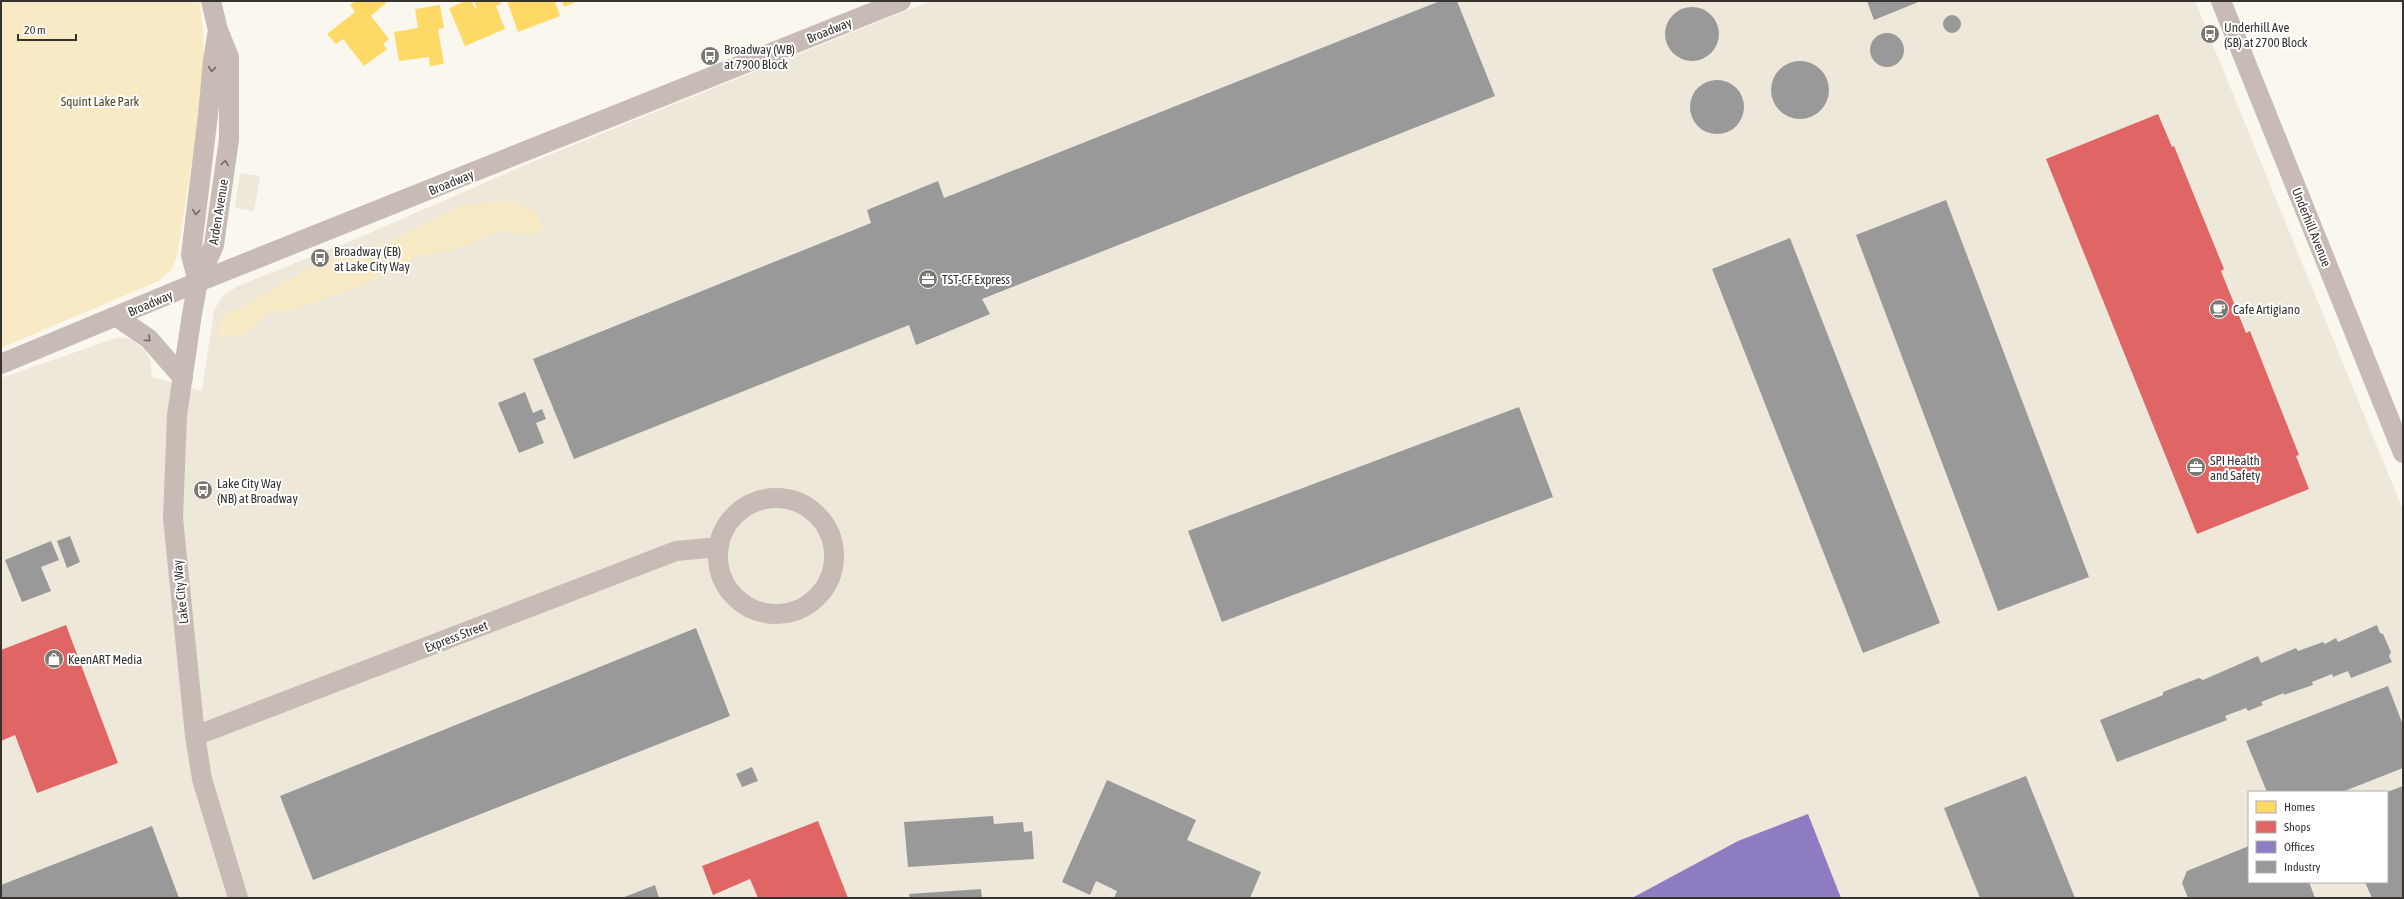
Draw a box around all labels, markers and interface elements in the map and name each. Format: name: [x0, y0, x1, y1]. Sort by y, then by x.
street label: Broadway: [804, 14, 855, 46]
scale bar: [18, 16, 76, 42]
place label: Underhill Ave (SB) at 2700 Block: [2224, 20, 2308, 50]
text: 20 m: [24, 23, 46, 37]
bus stop icon: Underhill Ave (SB) at 2700 Block: [2199, 23, 2221, 45]
place label: Broadway (WB) at 7900 Block: [724, 42, 795, 72]
bus stop icon: Broadway (WB) at 7900 Block: [699, 45, 721, 67]
one-way arrow: [207, 66, 216, 72]
park label: Squint Lake Park: [61, 94, 140, 109]
one-way arrow: [221, 160, 230, 166]
street label: Broadway: [426, 166, 477, 198]
street label: Arden Avenue: [206, 178, 231, 246]
street label: Underhill Avenue: [2289, 186, 2334, 269]
one-way arrow: [192, 209, 201, 215]
place label: Broadway (EB) at Lake City Way: [334, 244, 411, 274]
bus stop icon: Broadway (EB) at Lake City Way: [309, 247, 331, 269]
office icon: TST-CF Express: [917, 268, 939, 290]
place label: TST-CF Express: [942, 272, 1011, 287]
street label: Broadway: [125, 287, 176, 320]
cafe icon: Cafe Artigiano: [2208, 298, 2230, 320]
place label: Cafe Artigiano: [2233, 302, 2300, 317]
one-way arrow: [144, 335, 151, 342]
place label: SPI Health and Safety: [2210, 453, 2261, 483]
office icon: SPI Health and Safety: [2185, 456, 2207, 478]
place label: Lake City Way (NB) at Broadway: [217, 476, 298, 506]
bus stop icon: Lake City Way (NB) at Broadway: [192, 479, 214, 501]
street label: Lake City Way: [170, 559, 191, 625]
street label: Express Street: [423, 618, 490, 655]
shop icon: KeenART Media: [43, 648, 65, 670]
place label: KeenART Media: [68, 652, 142, 667]
legend: [2248, 791, 2388, 883]
text: Homes: [2284, 800, 2315, 814]
text: Shops: [2284, 820, 2310, 834]
text: Offices: [2284, 840, 2314, 854]
text: Industry: [2284, 860, 2321, 874]

